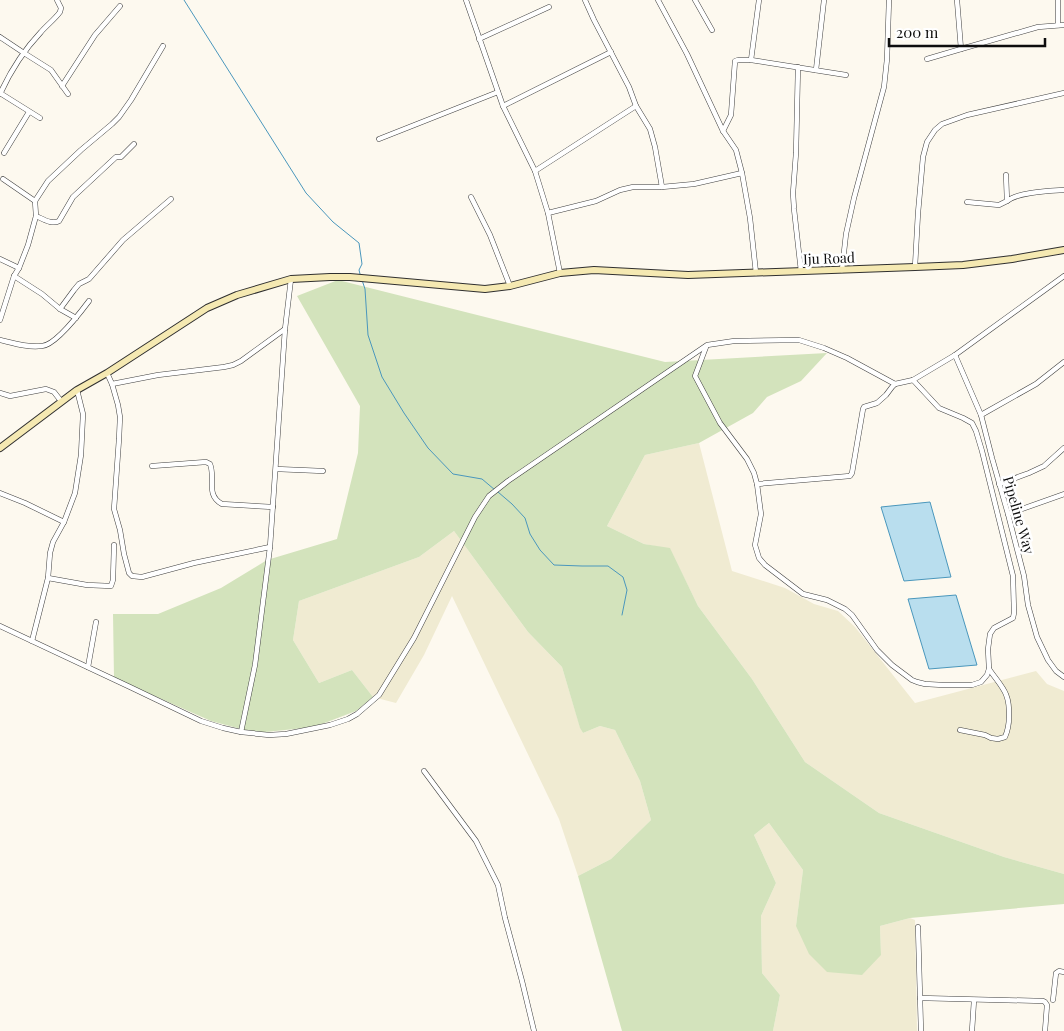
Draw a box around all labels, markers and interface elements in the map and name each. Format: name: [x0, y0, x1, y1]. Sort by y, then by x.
scale bar: [889, 15, 1045, 47]
text: 200 m: [896, 22, 939, 42]
street label: Iju Road: [803, 248, 855, 268]
street label: Pipeline Way: [999, 474, 1039, 556]

